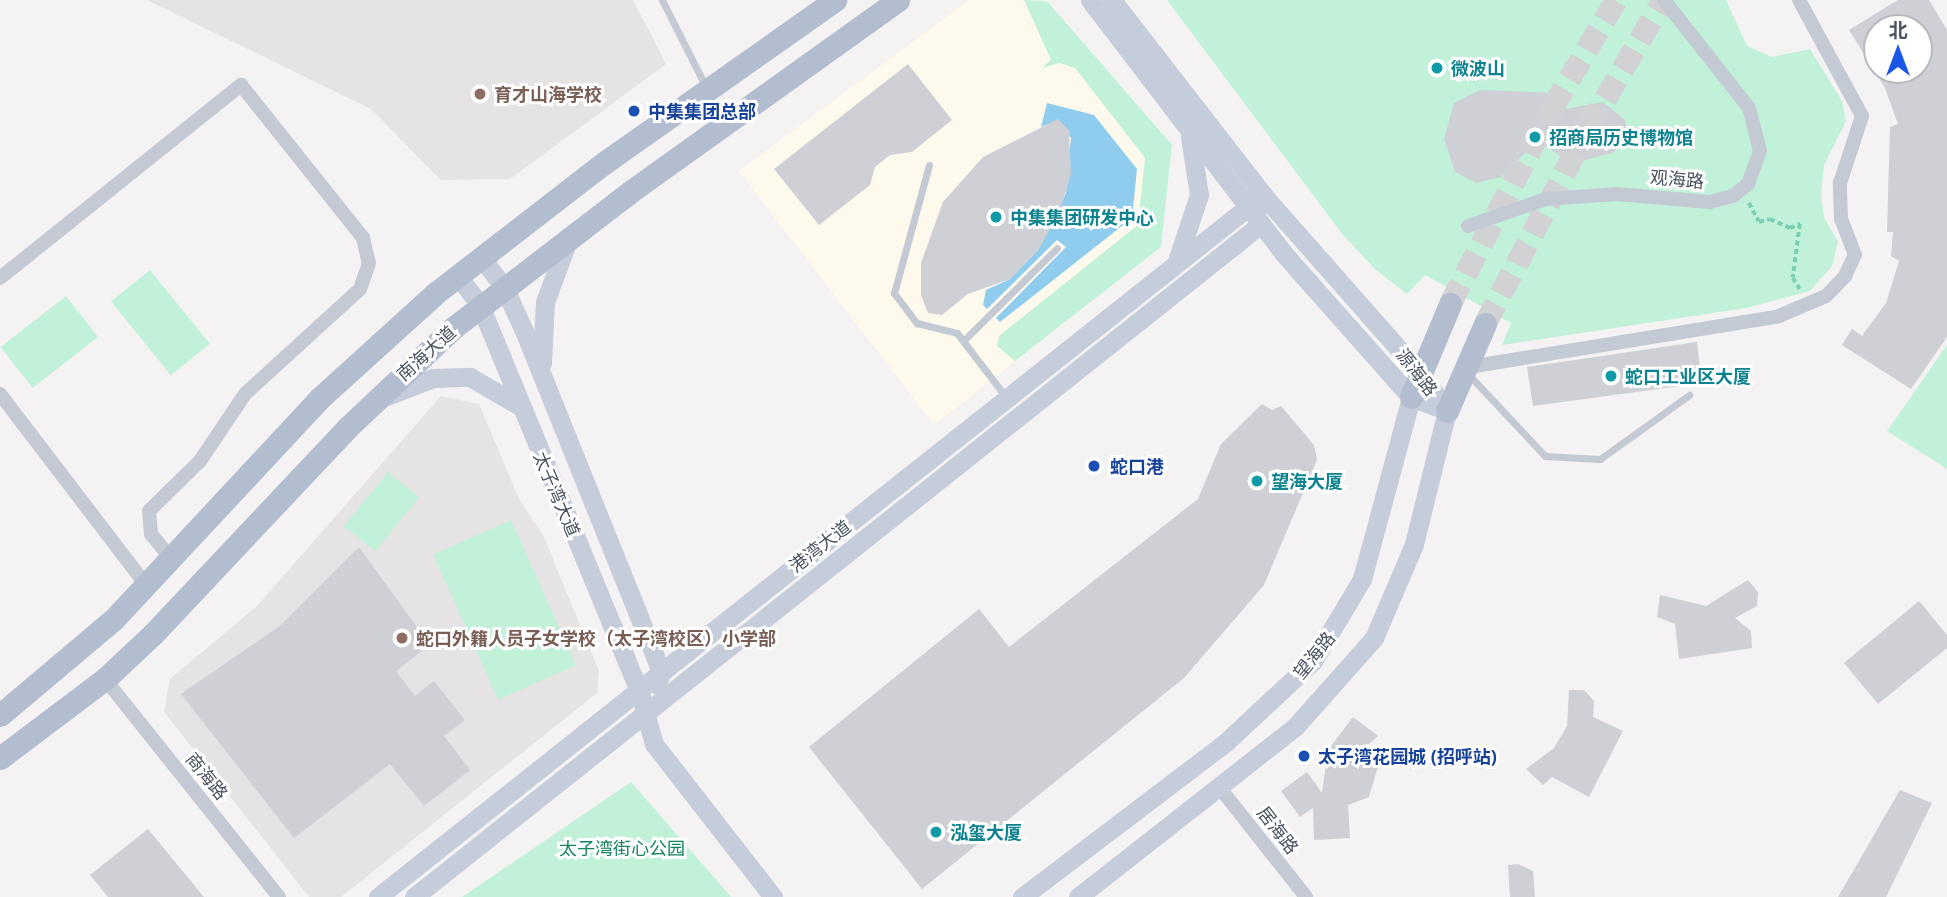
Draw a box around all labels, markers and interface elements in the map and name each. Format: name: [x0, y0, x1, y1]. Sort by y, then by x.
north arrow: [1863, 14, 1933, 84]
text: 北: [1888, 17, 1908, 43]
place label: 微波山: [1451, 57, 1505, 79]
marker: 微波山: [1429, 60, 1445, 76]
place label: 育才山海学校: [494, 83, 602, 105]
marker: 育才山海学校: [472, 86, 488, 102]
place label: 中集集团总部: [648, 100, 756, 122]
marker: 中集集团总部: [626, 103, 642, 119]
place label: 招商局历史博物馆: [1549, 126, 1693, 148]
marker: 招商局历史博物馆: [1527, 129, 1543, 145]
street label: 观海路: [1649, 166, 1705, 192]
place label: 中集集团研发中心: [1010, 206, 1154, 228]
marker: 中集集团研发中心: [988, 209, 1004, 225]
street label: 南海大道: [392, 321, 460, 385]
street label: 源海路: [1392, 344, 1442, 400]
place label: 蛇口工业区大厦: [1625, 365, 1751, 387]
marker: 蛇口工业区大厦: [1603, 368, 1619, 384]
street label: 太子湾大道: [529, 448, 585, 540]
place label: 蛇口港: [1110, 455, 1164, 477]
marker: 蛇口港: [1084, 456, 1104, 476]
place label: 望海大厦: [1271, 470, 1343, 492]
marker: 望海大厦: [1249, 473, 1265, 489]
street label: 港湾大道: [785, 515, 855, 577]
place label: 蛇口外籍人员子女学校（太子湾校区）小学部: [416, 627, 776, 649]
street label: 望海路: [1289, 627, 1339, 683]
marker: 蛇口外籍人员子女学校（太子湾校区）小学部: [394, 630, 410, 646]
place label: 太子湾花园城 (招呼站): [1318, 745, 1497, 767]
street label: 商海路: [182, 748, 232, 804]
marker: 太子湾花园城 (招呼站): [1296, 748, 1312, 764]
street label: 居海路: [1253, 802, 1303, 858]
place label: 泓玺大厦: [950, 821, 1022, 843]
marker: 泓玺大厦: [928, 824, 944, 840]
park label: 太子湾街心公园: [559, 837, 685, 859]

